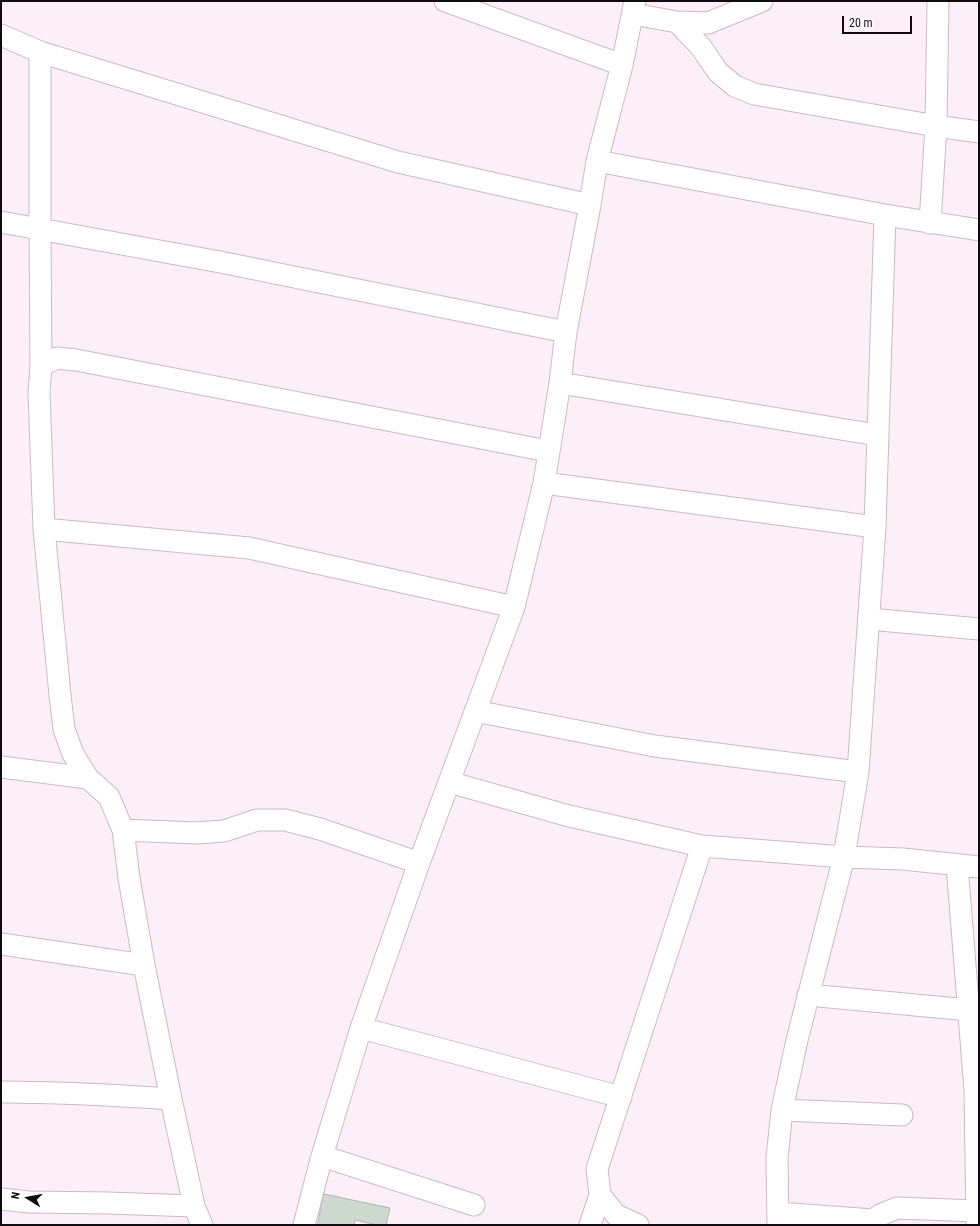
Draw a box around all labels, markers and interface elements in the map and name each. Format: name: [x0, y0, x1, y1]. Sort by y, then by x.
scale bar: [844, 8, 914, 34]
text: 20 m: [849, 16, 873, 30]
north arrow: [8, 1178, 48, 1218]
text: N: [9, 1191, 23, 1200]

